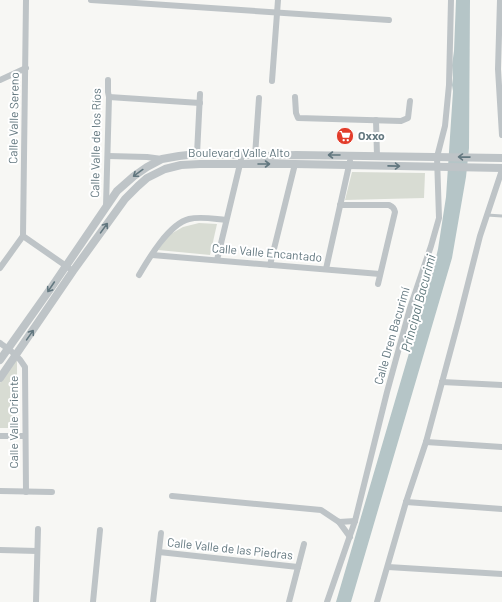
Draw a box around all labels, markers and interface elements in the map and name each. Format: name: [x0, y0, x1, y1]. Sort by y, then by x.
street label: Calle Valle Sereno: [5, 72, 21, 164]
street label: Calle Valle de los Ríos: [87, 88, 103, 198]
supermarket icon: Oxxo: [335, 126, 355, 146]
place label: Oxxo: [358, 128, 385, 142]
street label: Boulevard Valle Alto: [188, 145, 290, 159]
one-way arrow: [328, 152, 341, 159]
one-way arrow: [458, 154, 471, 161]
one-way arrow: [257, 160, 270, 168]
one-way arrow: [387, 162, 400, 170]
one-way arrow: [133, 169, 144, 177]
one-way arrow: [100, 222, 108, 233]
street label: Calle Valle Encantado: [211, 240, 323, 264]
water label: Principal Bacurimi: [397, 252, 439, 354]
one-way arrow: [47, 282, 55, 293]
street label: Calle Dren Bacurimí: [370, 285, 412, 386]
one-way arrow: [26, 329, 34, 340]
street label: Calle Valle Oriente: [6, 376, 20, 468]
street label: Calle Valle de las Piedras: [167, 534, 294, 562]

